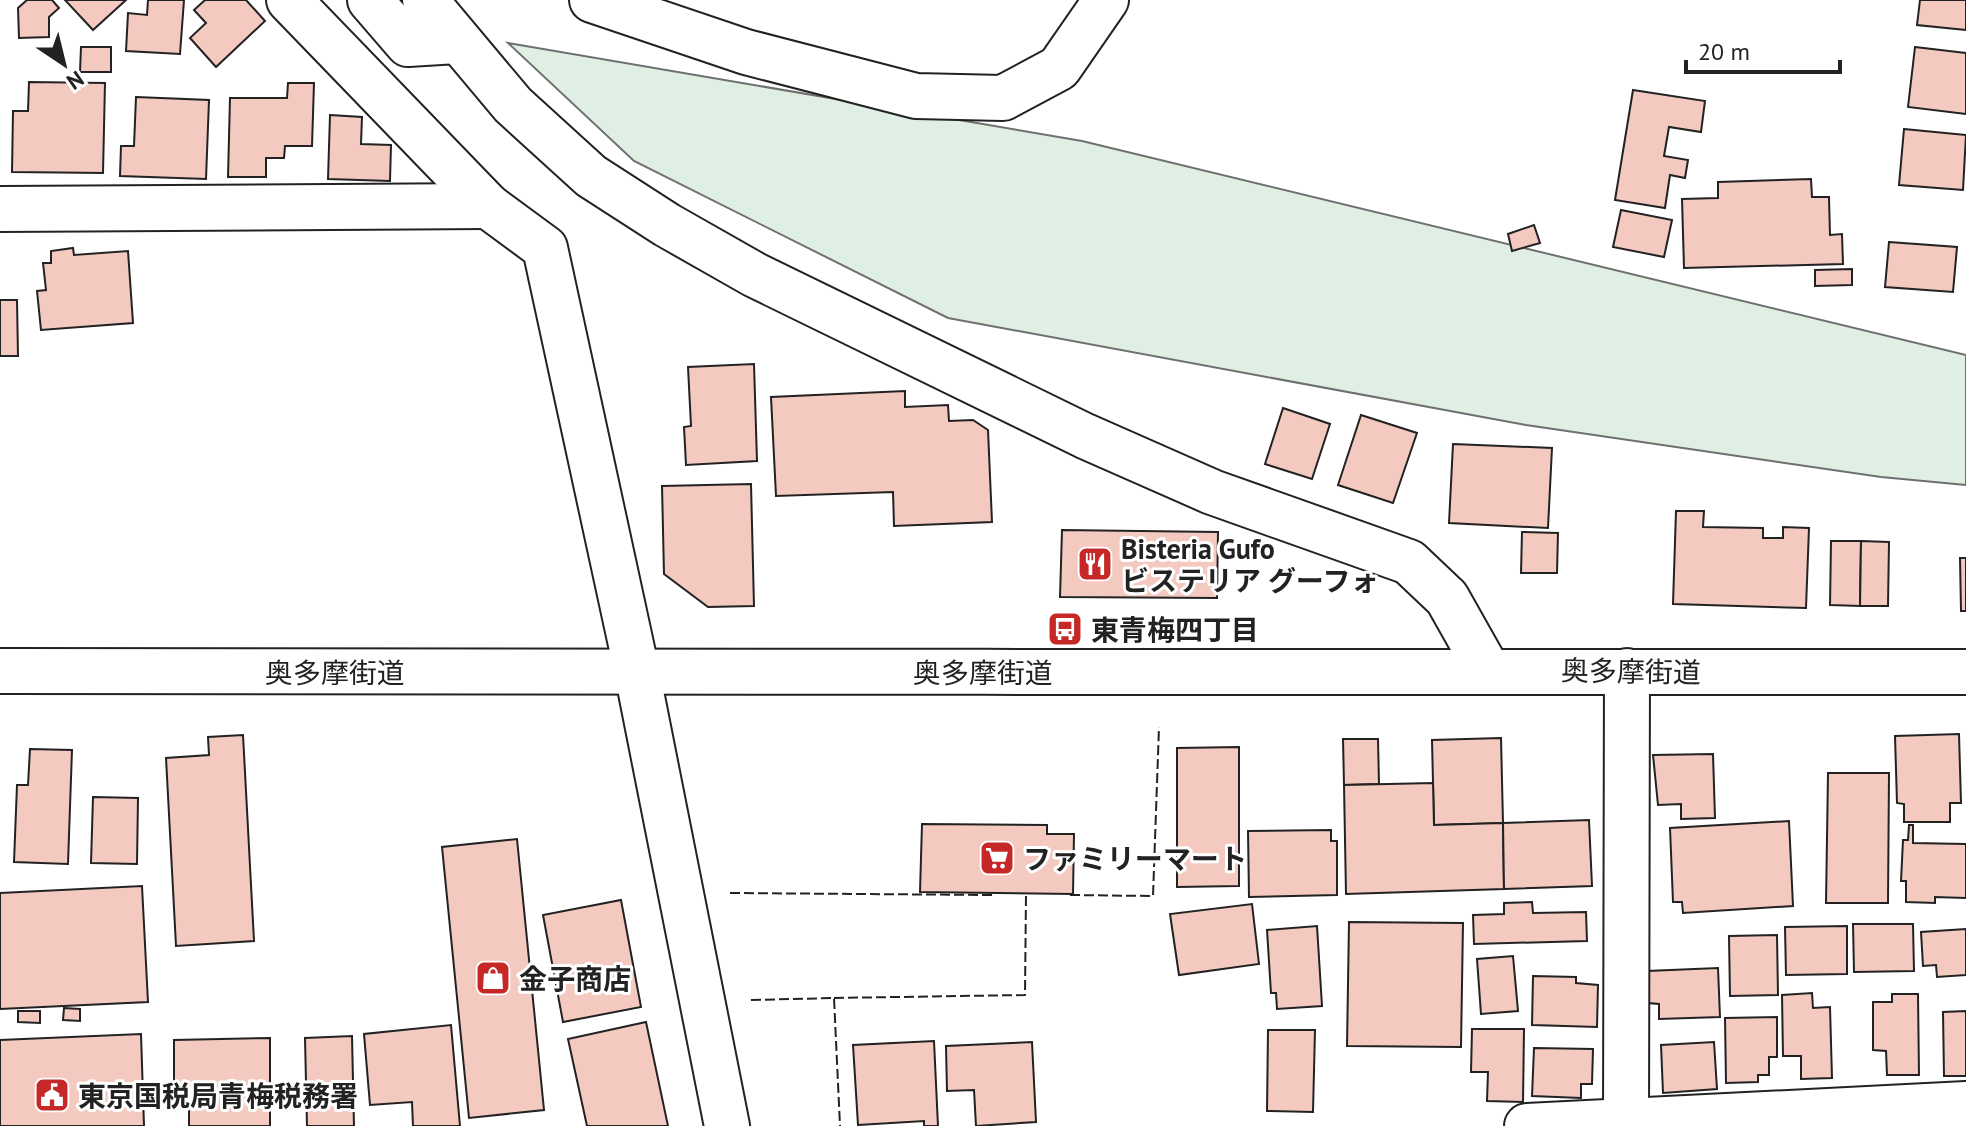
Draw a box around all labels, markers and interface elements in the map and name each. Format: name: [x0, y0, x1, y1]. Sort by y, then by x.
north arrow: [24, 24, 104, 104]
scale bar: [1686, 24, 1840, 74]
text: 20 m: [1698, 36, 1750, 67]
text: N: [62, 65, 89, 96]
place label: Bisteria Gufo ビステリア グーフォ: [1121, 530, 1378, 599]
restaurant icon: Bisteria Gufo ビステリア グーフォ: [1076, 545, 1114, 583]
bus stop icon: 東青梅四丁目: [1046, 610, 1084, 648]
place label: 東青梅四丁目: [1091, 611, 1259, 648]
street label: 奥多摩街道: [1561, 651, 1701, 691]
street label: 奥多摩街道: [265, 654, 405, 691]
street label: 奥多摩街道: [913, 654, 1053, 691]
supermarket icon: ファミリーマート: [978, 839, 1016, 877]
place label: ファミリーマート: [1023, 840, 1247, 877]
shop icon: 金子商店: [474, 959, 512, 997]
place label: 金子商店: [519, 960, 631, 997]
public building icon: 東京国税局青梅税務署: [33, 1076, 71, 1114]
place label: 東京国税局青梅税務署: [78, 1077, 358, 1114]

